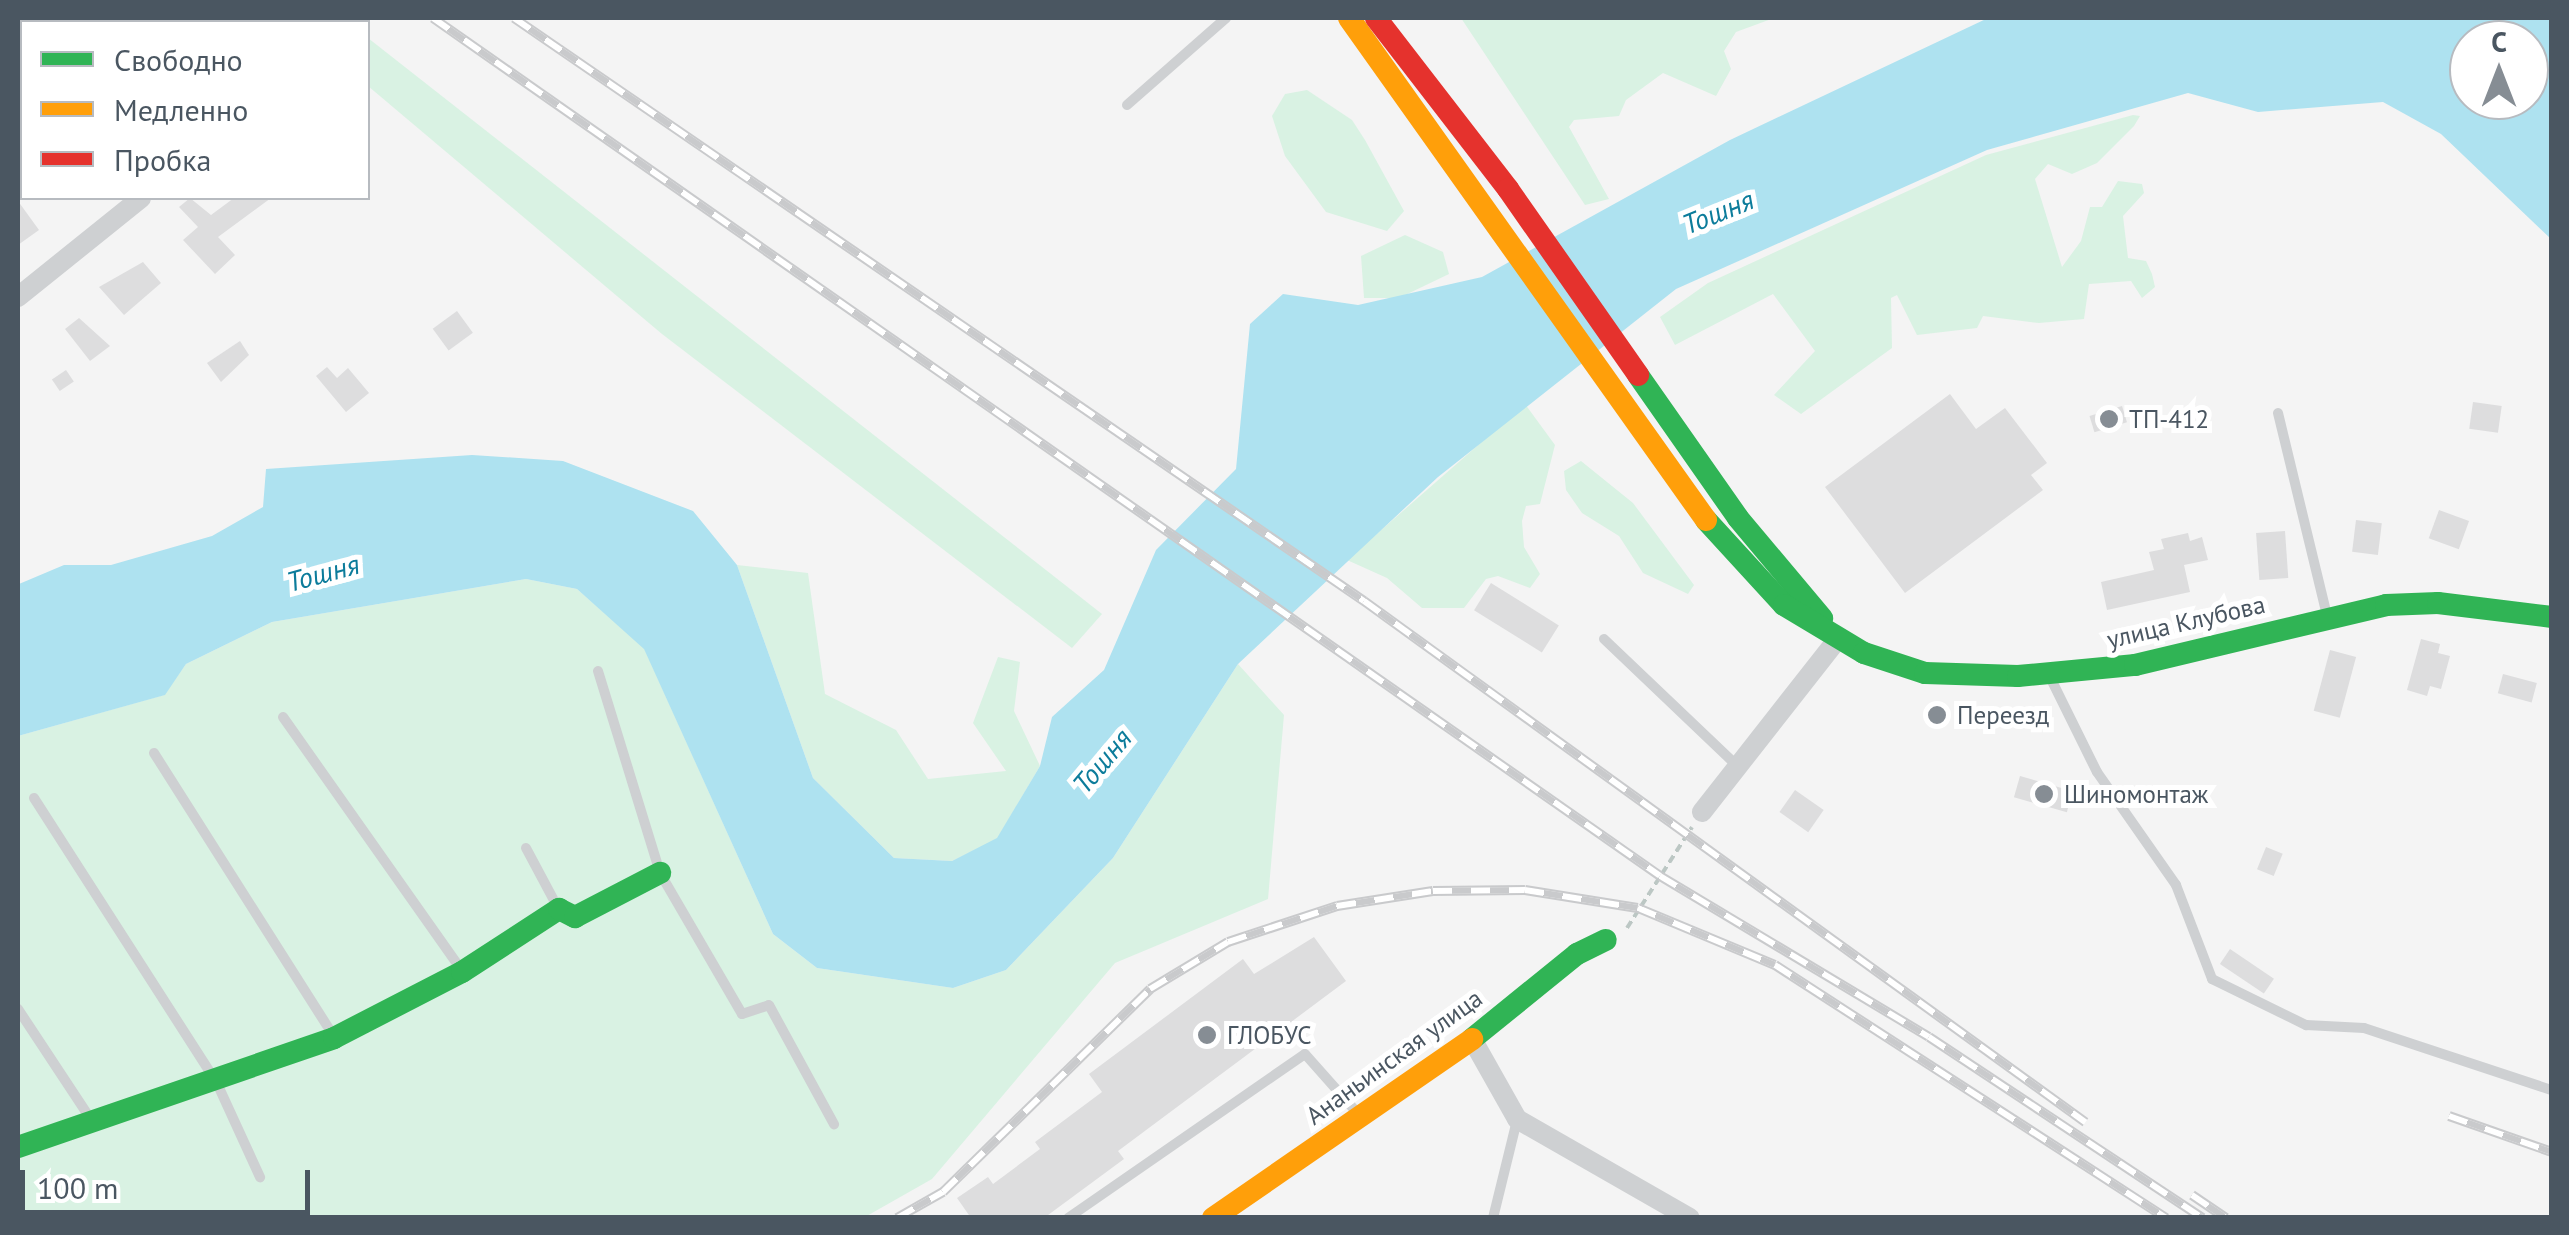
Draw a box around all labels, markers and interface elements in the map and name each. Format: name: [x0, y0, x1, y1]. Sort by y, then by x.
legend: [20, 20, 370, 200]
north arrow: [2449, 20, 2549, 120]
text: С: [2491, 23, 2507, 60]
text: Свободно: [114, 40, 243, 79]
text: Медленно: [114, 90, 248, 129]
text: Пробка: [114, 140, 211, 179]
water label: Тошня: [1677, 183, 1759, 241]
place label: ТП-412: [2129, 404, 2209, 434]
marker: ТП-412: [2098, 408, 2120, 430]
water label: Тошня: [283, 547, 363, 599]
street label: улица Клубова: [2104, 589, 2268, 655]
place label: Переезд: [1957, 700, 2049, 730]
marker: Переезд: [1926, 704, 1948, 726]
water label: Тошня: [1065, 722, 1139, 800]
place label: Шиномонтаж: [2064, 779, 2208, 809]
marker: Шиномонтаж: [2033, 783, 2055, 805]
street label: Ананьинская улица: [1300, 983, 1488, 1131]
place label: ГЛОБУС: [1227, 1020, 1312, 1050]
marker: ГЛОБУС: [1196, 1024, 1218, 1046]
scale bar: [25, 1150, 315, 1212]
text: 100 m: [37, 1168, 118, 1207]

